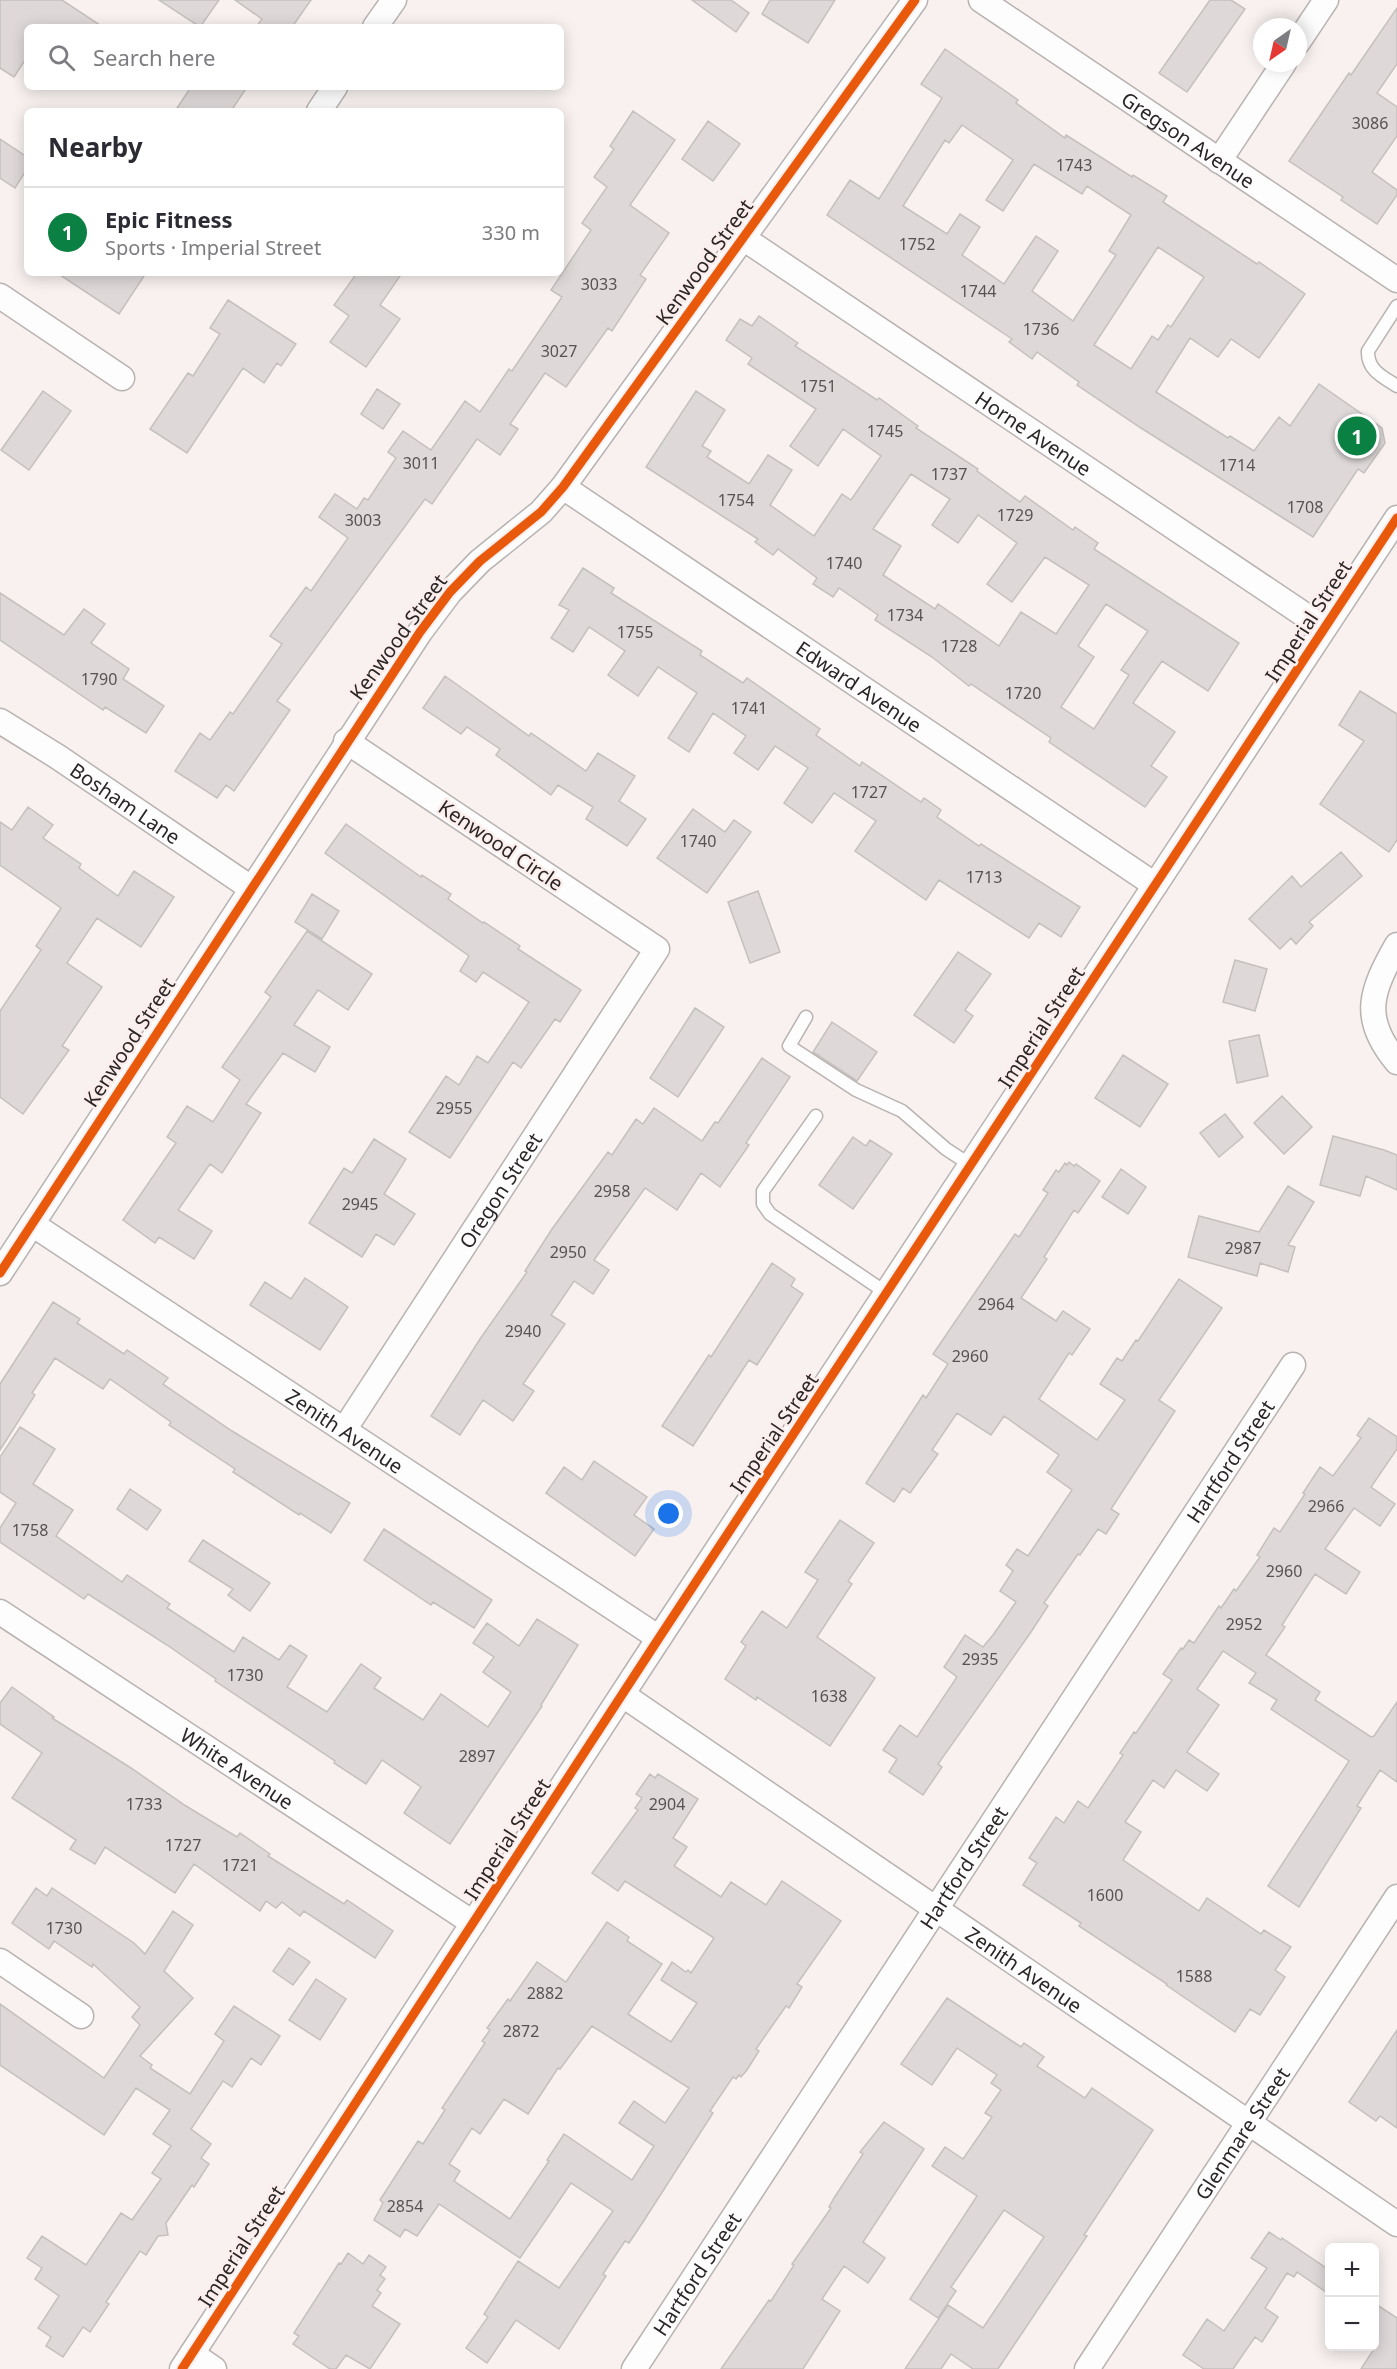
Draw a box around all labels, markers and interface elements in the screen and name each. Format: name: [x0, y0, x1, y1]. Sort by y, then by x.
north arrow: [1253, 18, 1307, 72]
search box: [24, 24, 564, 90]
icon: search: [45, 41, 78, 74]
text: Search here: [93, 42, 215, 72]
street label: Gregson Avenue: [1116, 85, 1260, 194]
house number: 3086: [1352, 112, 1388, 134]
text: Nearby: [48, 129, 143, 165]
house number: 1743: [1056, 154, 1092, 176]
street label: Kenwood Street: [649, 194, 759, 330]
text: Epic Fitness: [105, 204, 233, 234]
text: 1: [62, 219, 73, 246]
text: 330 m: [482, 219, 540, 246]
house number: 1752: [899, 233, 935, 255]
text: Sports · Imperial Street: [105, 234, 321, 261]
house number: 3033: [581, 273, 617, 295]
house number: 1744: [960, 280, 996, 302]
house number: 1736: [1023, 318, 1059, 340]
house number: 3027: [541, 340, 577, 362]
house number: 1751: [800, 375, 836, 397]
street label: Horne Avenue: [970, 384, 1097, 482]
pin: 1: [1338, 414, 1376, 458]
house number: 1745: [867, 420, 903, 442]
house number: 3011: [403, 452, 439, 474]
house number: 1714: [1219, 454, 1255, 476]
house number: 1737: [931, 463, 967, 485]
house number: 1754: [718, 489, 754, 511]
house number: 1708: [1287, 496, 1323, 518]
house number: 1729: [997, 504, 1033, 526]
house number: 3003: [345, 509, 381, 531]
house number: 1740: [826, 552, 862, 574]
street label: Imperial Street: [1259, 555, 1357, 687]
street label: Kenwood Street: [343, 569, 453, 705]
house number: 1734: [887, 604, 923, 626]
house number: 1755: [617, 621, 653, 643]
street label: Edward Avenue: [791, 634, 927, 738]
house number: 1728: [941, 635, 977, 657]
house number: 1790: [81, 668, 117, 690]
house number: 1720: [1005, 682, 1041, 704]
house number: 1741: [731, 697, 767, 719]
street label: Bosham Lane: [65, 756, 186, 850]
house number: 1727: [851, 781, 887, 803]
street label: Kenwood Circle: [433, 793, 569, 897]
house number: 1740: [680, 830, 716, 852]
house number: 1713: [966, 866, 1002, 888]
street label: Imperial Street: [992, 961, 1090, 1093]
street label: Kenwood Street: [77, 972, 181, 1112]
house number: 2955: [436, 1097, 472, 1119]
street label: Oregon Street: [452, 1127, 547, 1253]
house number: 2958: [594, 1180, 630, 1202]
house number: 2945: [342, 1193, 378, 1215]
house number: 2987: [1225, 1237, 1261, 1259]
house number: 2950: [550, 1241, 586, 1263]
house number: 2964: [978, 1293, 1014, 1315]
house number: 2940: [505, 1320, 541, 1342]
house number: 2960: [952, 1345, 988, 1367]
street label: Imperial Street: [724, 1367, 824, 1499]
street label: Zenith Avenue: [281, 1382, 409, 1479]
street label: Hartford Street: [1180, 1394, 1280, 1528]
house number: 2966: [1308, 1495, 1344, 1517]
your location: [654, 1499, 683, 1528]
house number: 1758: [12, 1519, 48, 1541]
house number: 2960: [1266, 1560, 1302, 1582]
house number: 2952: [1226, 1613, 1262, 1635]
house number: 2935: [962, 1648, 998, 1670]
house number: 1730: [227, 1664, 263, 1686]
house number: 1638: [811, 1685, 847, 1707]
street label: White Avenue: [176, 1721, 299, 1815]
house number: 2897: [459, 1745, 495, 1767]
street label: Imperial Street: [458, 1773, 556, 1905]
house number: 1733: [126, 1793, 162, 1815]
house number: 2904: [649, 1793, 685, 1815]
street label: Hartford Street: [913, 1801, 1013, 1934]
house number: 1727: [165, 1834, 201, 1856]
house number: 1721: [222, 1854, 258, 1876]
house number: 1600: [1087, 1884, 1123, 1906]
house number: 1730: [46, 1917, 82, 1939]
street label: Zenith Avenue: [961, 1920, 1088, 2019]
house number: 1588: [1176, 1965, 1212, 1987]
house number: 2882: [527, 1982, 563, 2004]
house number: 2872: [503, 2020, 539, 2042]
street label: Glenmare Street: [1188, 2062, 1295, 2205]
street label: Imperial Street: [192, 2180, 290, 2312]
house number: 2854: [387, 2195, 423, 2217]
street label: Hartford Street: [646, 2207, 747, 2340]
map controls: [1325, 2243, 1379, 2351]
button: +: [1325, 2243, 1379, 2297]
button: −: [1325, 2297, 1379, 2351]

